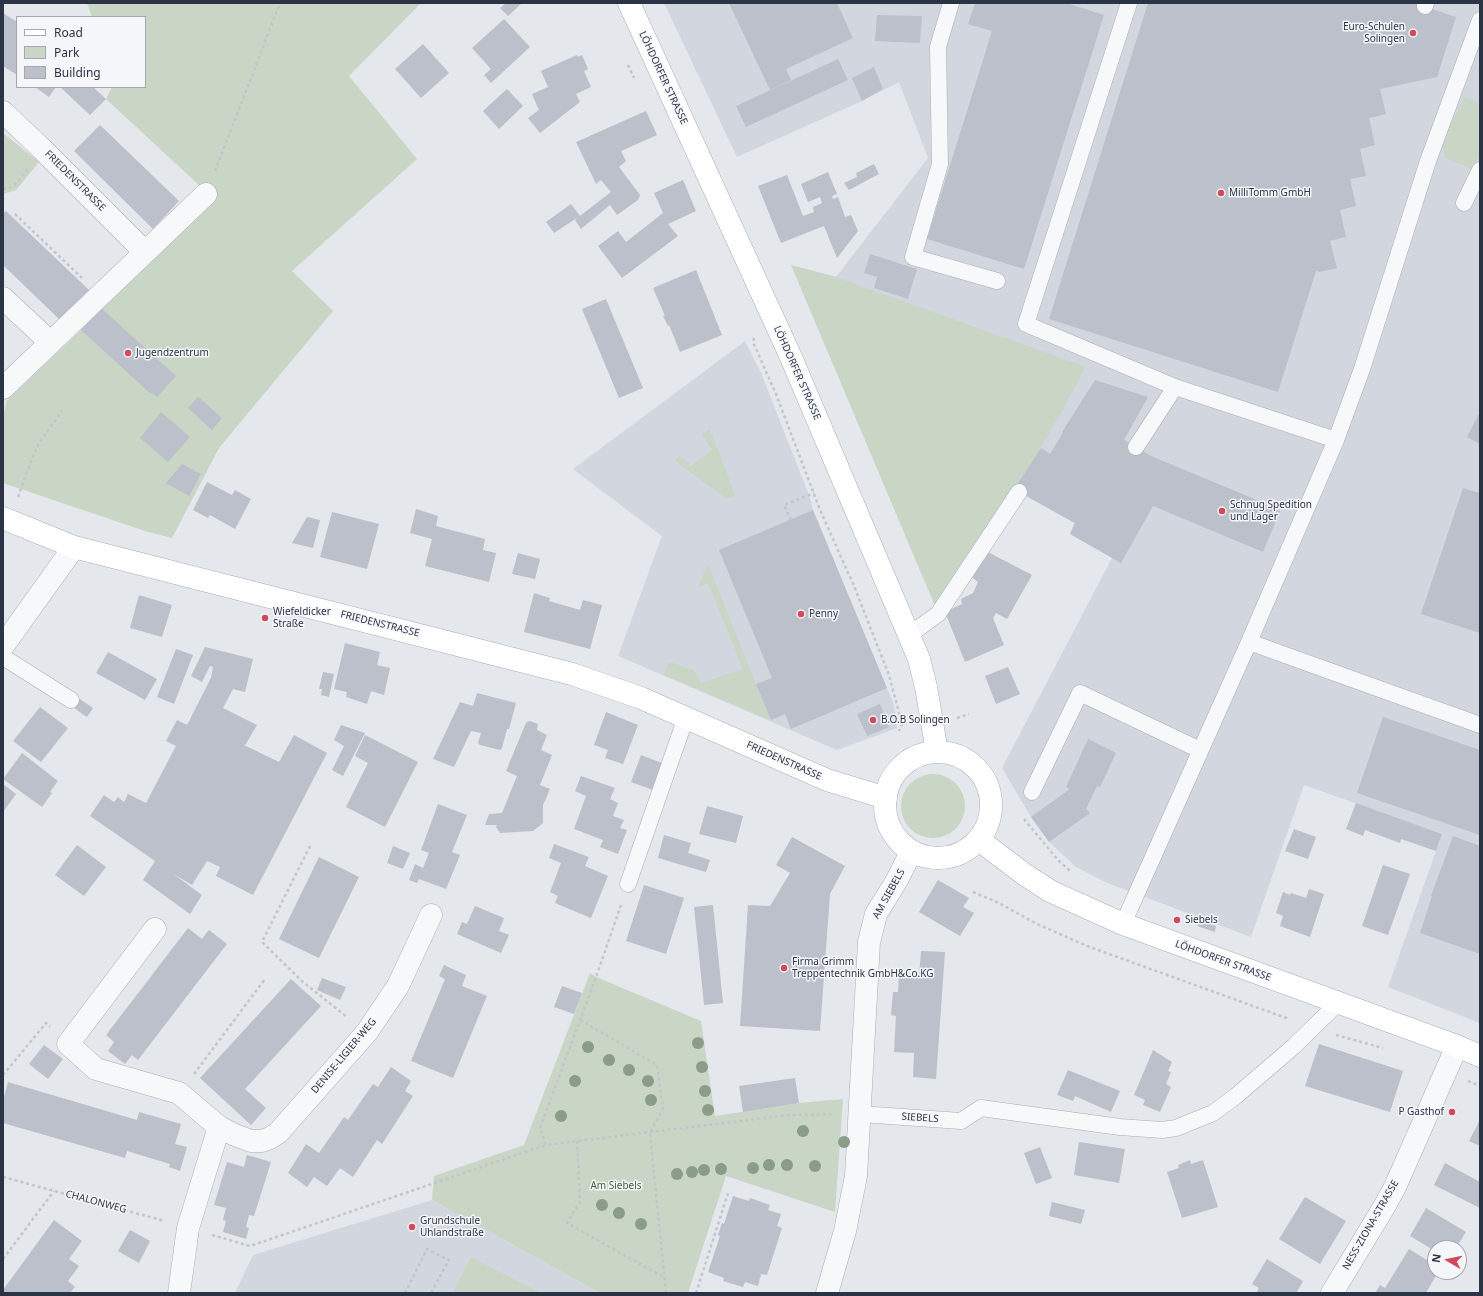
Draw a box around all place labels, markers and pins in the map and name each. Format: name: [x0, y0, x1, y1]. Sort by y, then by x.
place label: Euro-Schulen Solingen: [1343, 21, 1405, 44]
marker: Euro-Schulen Solingen: [1408, 28, 1418, 38]
place label: MilliTomm GmbH: [1229, 187, 1311, 199]
marker: MilliTomm GmbH: [1216, 188, 1226, 198]
place label: Jugendzentrum: [136, 347, 209, 359]
marker: Jugendzentrum: [123, 348, 133, 358]
place label: Schnug Spedition und Lager: [1230, 499, 1312, 522]
marker: Schnug Spedition und Lager: [1217, 506, 1227, 516]
place label: Wiefeldicker Straße: [273, 606, 331, 630]
place label: Penny: [809, 608, 838, 620]
marker: Penny: [796, 609, 806, 619]
marker: Wiefeldicker Straße: [260, 613, 270, 623]
place label: B.O.B Solingen: [881, 714, 950, 726]
marker: B.O.B Solingen: [868, 715, 878, 725]
place label: Siebels: [1185, 914, 1218, 926]
marker: Siebels: [1172, 915, 1182, 925]
place label: Firma Grimm Treppentechnik GmbH&Co.KG: [792, 956, 934, 980]
marker: Firma Grimm Treppentechnik GmbH&Co.KG: [779, 963, 789, 973]
place label: P Gasthof: [1398, 1106, 1444, 1118]
marker: P Gasthof: [1447, 1107, 1457, 1117]
place label: Grundschule Uhlandstraße: [420, 1215, 484, 1238]
marker: Grundschule Uhlandstraße: [407, 1222, 417, 1232]

